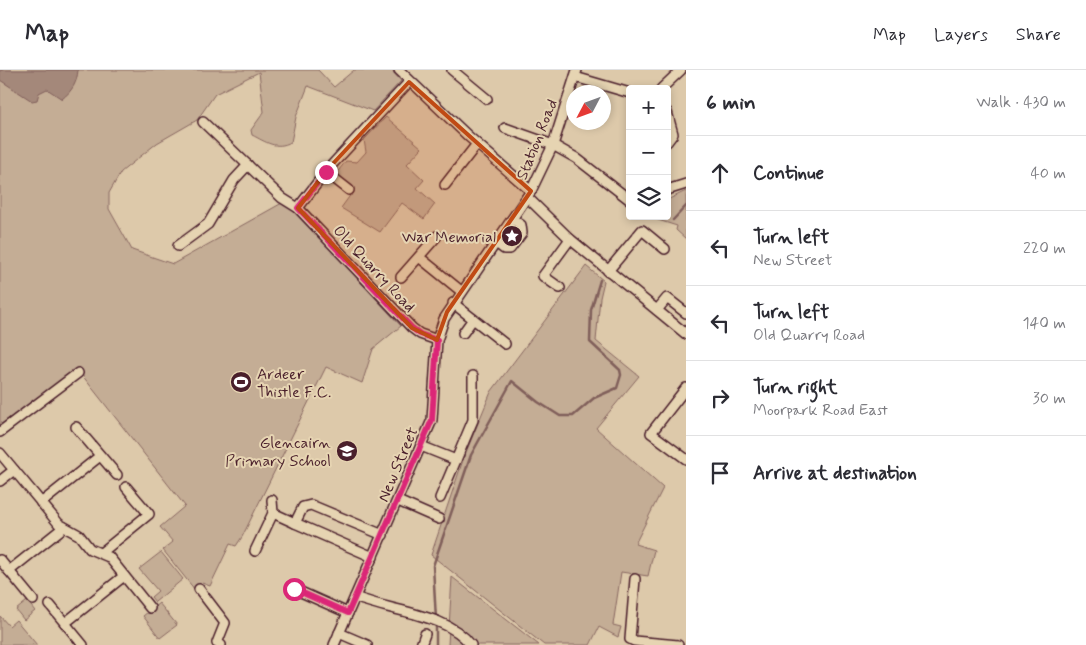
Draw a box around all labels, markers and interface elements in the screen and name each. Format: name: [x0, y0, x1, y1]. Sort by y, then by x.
text: Map: [25, 19, 69, 50]
text: Map: [873, 23, 906, 47]
text: Layers: [934, 23, 988, 47]
text: Share: [1016, 23, 1061, 47]
north arrow: [566, 85, 611, 130]
map controls: [626, 85, 671, 220]
button: +: [626, 85, 671, 130]
text: 6 min: [706, 89, 756, 117]
text: Walk · 430 m: [976, 92, 1066, 113]
street label: Station Road: [512, 96, 563, 183]
button: −: [626, 130, 671, 175]
icon: ahead: [706, 159, 734, 187]
route end: [315, 161, 338, 184]
text: Continue: [753, 161, 824, 186]
text: 40 m: [1030, 163, 1066, 184]
button: layers: [626, 175, 671, 220]
street label: Old Quarry Road: [328, 221, 420, 317]
place icon: War Memorial: [500, 224, 524, 248]
text: Turn left: [753, 225, 829, 250]
place label: War Memorial: [402, 227, 496, 248]
icon: left: [706, 234, 734, 262]
text: 220 m: [1023, 238, 1066, 259]
text: New Street: [753, 250, 833, 271]
text: Turn left: [753, 300, 829, 325]
icon: left: [706, 309, 734, 337]
text: 140 m: [1022, 313, 1066, 334]
text: Old Quarry Road: [753, 325, 865, 346]
place label: Ardeer Thistle F.C.: [257, 364, 331, 403]
sports icon: Ardeer Thistle F.C.: [229, 370, 253, 394]
text: Turn right: [753, 375, 837, 400]
icon: right: [706, 384, 734, 412]
text: 30 m: [1033, 388, 1066, 409]
text: Moorpark Road East: [753, 400, 888, 421]
street label: New Street: [373, 423, 424, 505]
place label: Glencairn Primary School: [225, 433, 331, 472]
school or university icon: Glencairn Primary School: [335, 439, 359, 463]
icon: arrive: [706, 459, 734, 487]
text: Arrive at destination: [753, 461, 917, 486]
route start: [283, 578, 306, 601]

